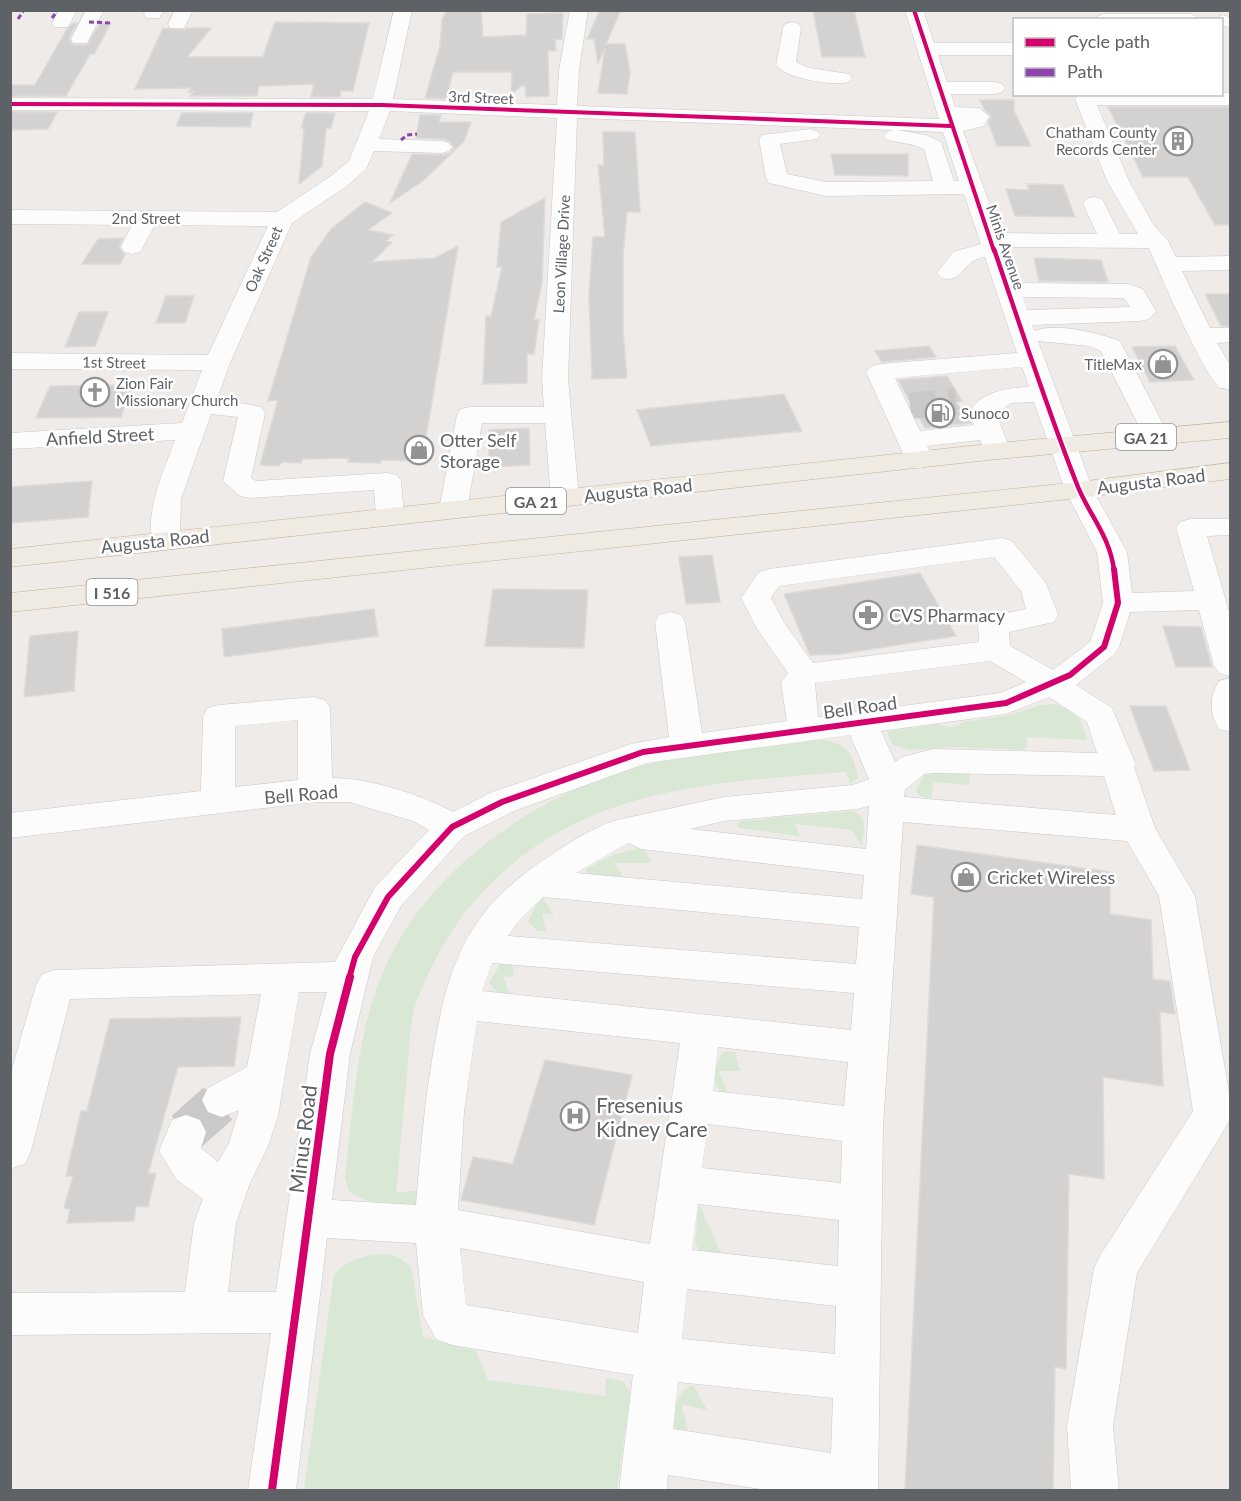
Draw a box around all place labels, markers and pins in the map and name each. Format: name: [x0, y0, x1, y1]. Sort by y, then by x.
place label: Chatham County Records Center: [1046, 123, 1158, 158]
building icon: Chatham County Records Center: [1162, 125, 1194, 157]
shop icon: TitleMax: [1147, 348, 1179, 380]
place label: TitleMax: [1084, 355, 1143, 373]
place label: Zion Fair Missionary Church: [116, 374, 238, 409]
church icon: Zion Fair Missionary Church: [79, 376, 111, 408]
fuel station icon: Sunoco: [924, 397, 956, 429]
place label: Sunoco: [961, 404, 1010, 422]
place label: Otter Self Storage: [440, 429, 517, 472]
shop icon: Otter Self Storage: [403, 434, 435, 466]
pharmacy icon: CVS Pharmacy: [852, 599, 884, 631]
place label: CVS Pharmacy: [889, 604, 1006, 626]
shop icon: Cricket Wireless: [950, 861, 982, 893]
place label: Cricket Wireless: [987, 866, 1115, 888]
place label: Fresenius Kidney Care: [596, 1092, 708, 1141]
hospital icon: Fresenius Kidney Care: [559, 1100, 591, 1132]

